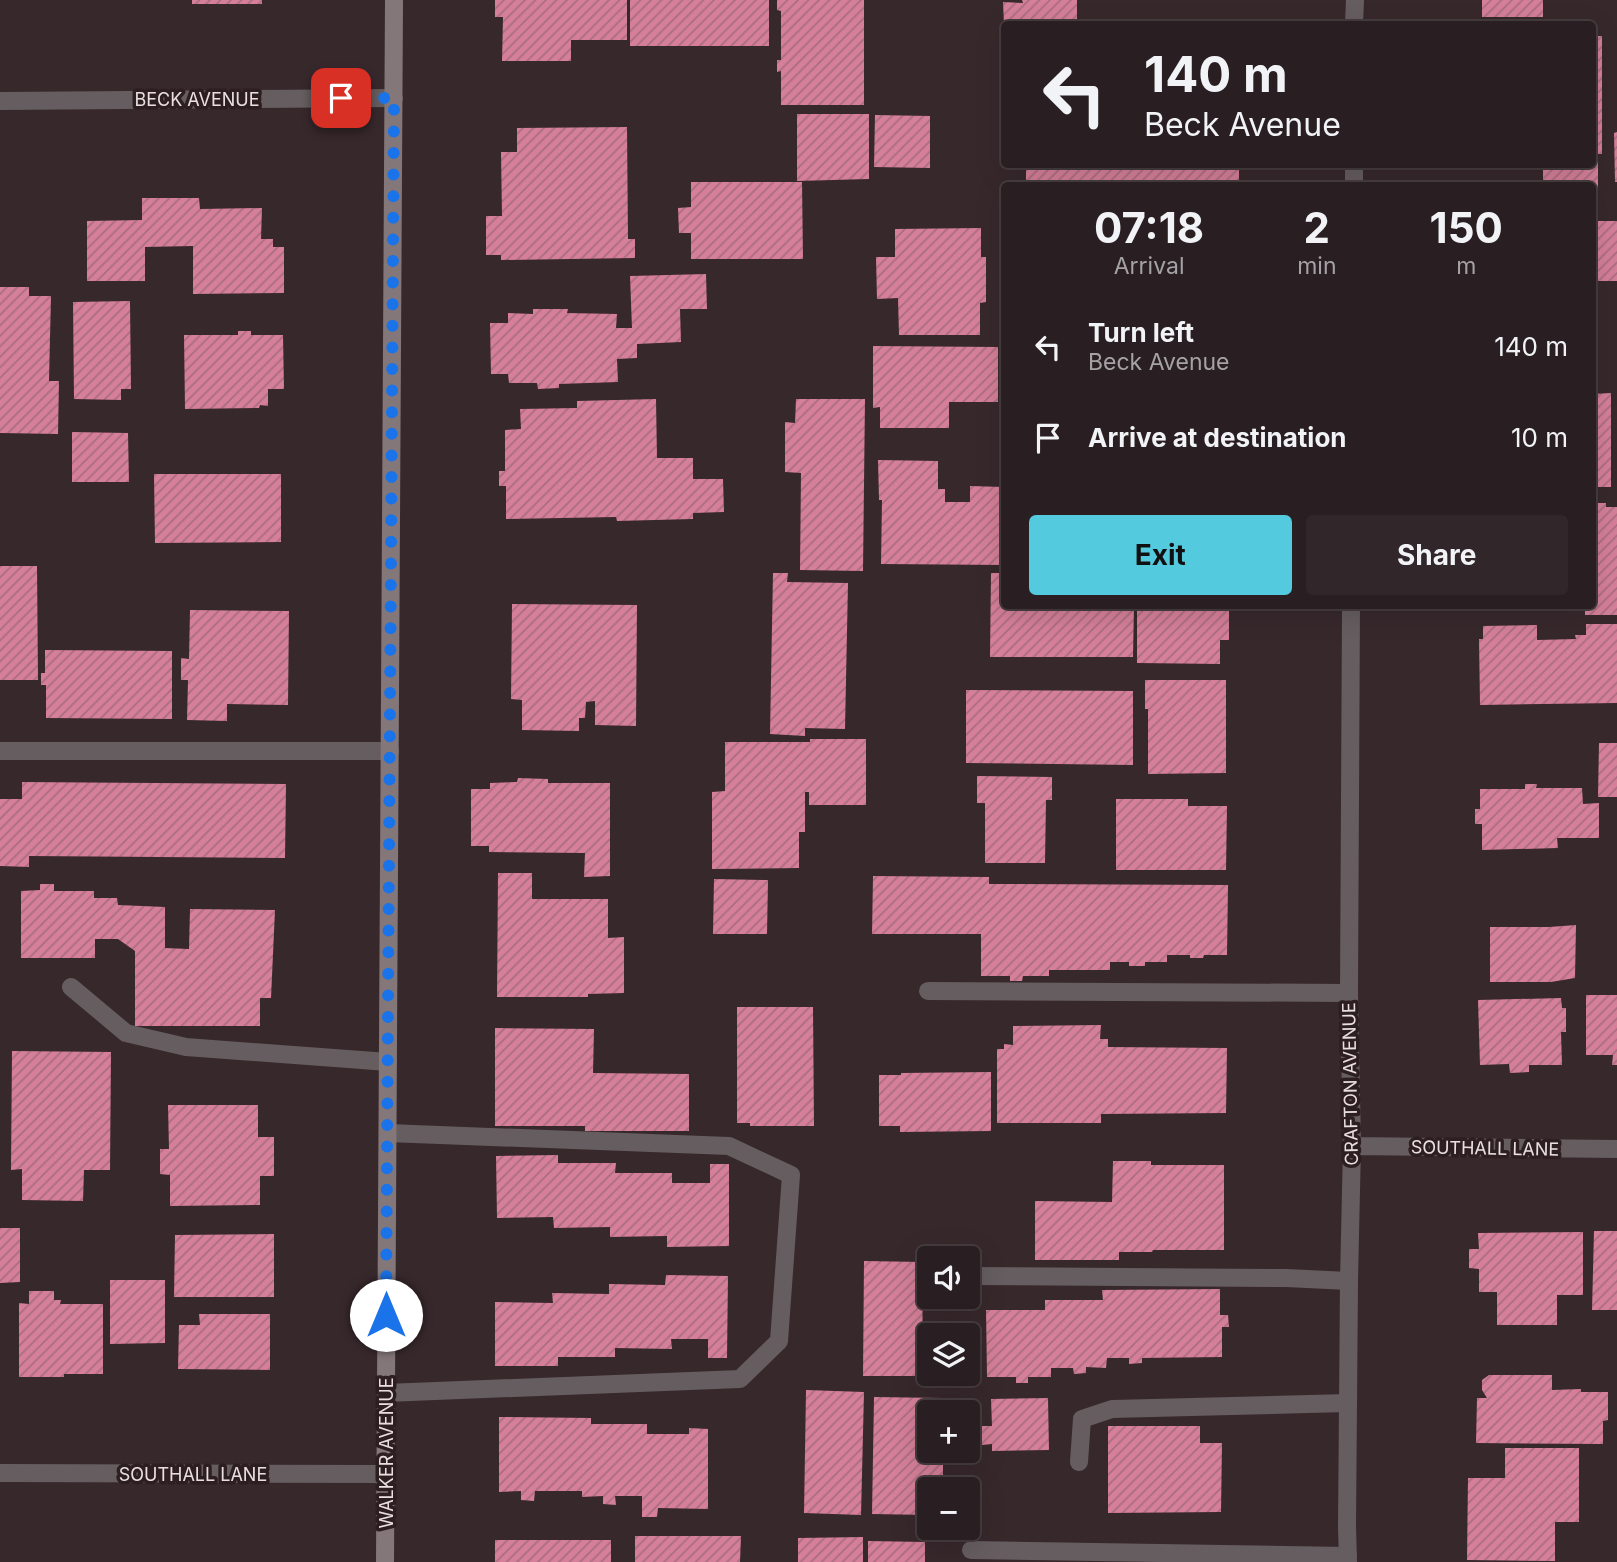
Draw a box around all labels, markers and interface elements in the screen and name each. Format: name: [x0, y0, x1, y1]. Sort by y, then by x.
text: 140 m: [1144, 45, 1288, 104]
icon: left: [1029, 49, 1120, 140]
pin: [311, 68, 371, 128]
icon: arrive: [322, 79, 360, 117]
street label: BECK AVENUE: [134, 89, 260, 110]
text: Beck Avenue: [1144, 105, 1341, 144]
text: 07:18: [1094, 202, 1204, 253]
text: 2: [1304, 202, 1330, 253]
text: 150: [1430, 202, 1503, 253]
text: Arrival: [1114, 252, 1184, 280]
text: min: [1297, 252, 1336, 280]
text: m: [1456, 252, 1476, 280]
text: Turn left: [1088, 317, 1194, 348]
icon: left: [1029, 328, 1067, 366]
text: 140 m: [1494, 331, 1568, 362]
text: Beck Avenue: [1088, 348, 1229, 376]
icon: arrive: [1029, 419, 1067, 457]
text: Arrive at destination: [1088, 422, 1347, 453]
text: 10 m: [1511, 422, 1568, 453]
button: Exit: [1029, 515, 1292, 595]
button: Share: [1306, 515, 1568, 595]
street label: CRAFTON AVENUE: [1338, 1002, 1362, 1166]
street label: SOUTHALL LANE: [1411, 1136, 1559, 1160]
map controls: [917, 1246, 980, 1540]
button: sound: [917, 1246, 980, 1309]
position arrow: [349, 1278, 423, 1352]
button: layers: [917, 1323, 980, 1386]
street label: WALKER AVENUE: [376, 1377, 397, 1529]
button: +: [917, 1400, 980, 1463]
street label: SOUTHALL LANE: [119, 1464, 267, 1485]
button: −: [917, 1477, 980, 1540]

